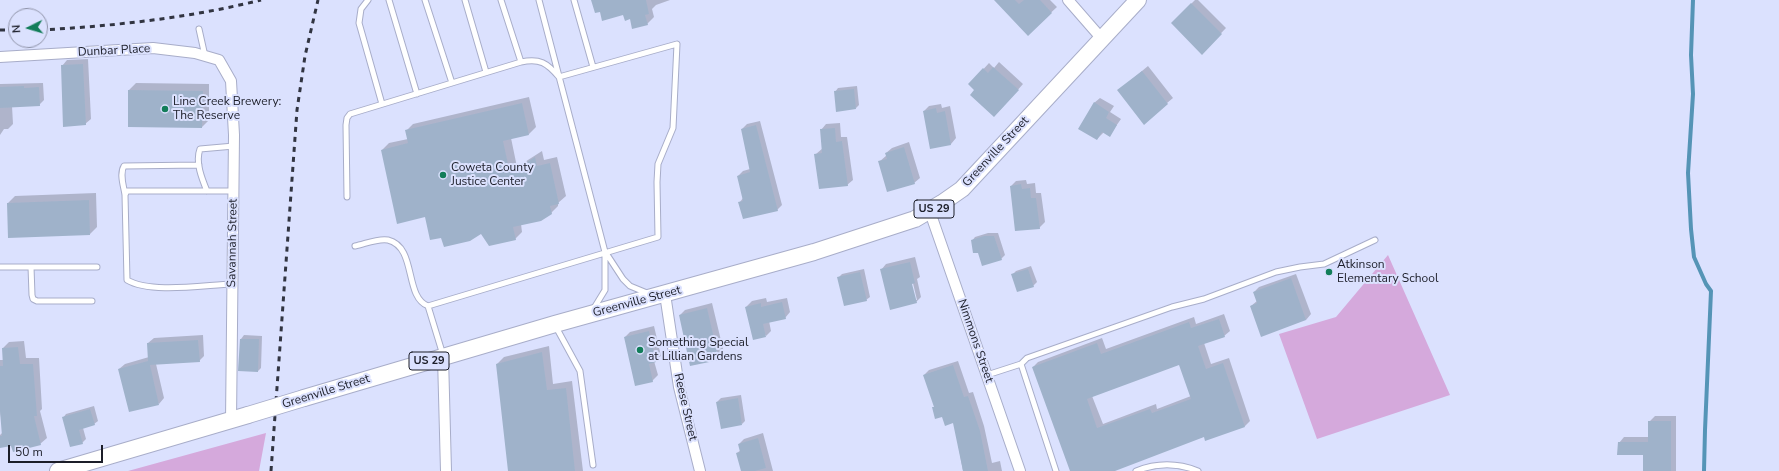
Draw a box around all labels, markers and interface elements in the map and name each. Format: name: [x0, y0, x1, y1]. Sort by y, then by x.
north arrow: [8, 8, 48, 48]
text: N: [9, 24, 24, 34]
street label: Dunbar Place: [77, 42, 151, 60]
place label: Line Creek Brewery: The Reserve: [173, 95, 281, 123]
marker: Line Creek Brewery: The Reserve: [160, 104, 170, 114]
street label: Greenville Street: [960, 114, 1032, 190]
place label: Coweta County Justice Center: [451, 161, 534, 189]
marker: Coweta County Justice Center: [438, 170, 448, 180]
street label: Savannah Street: [225, 199, 241, 287]
road number: US 29: [914, 200, 954, 218]
place label: Atkinson Elementary School: [1337, 258, 1438, 286]
marker: Atkinson Elementary School: [1324, 267, 1334, 277]
street label: Greenville Street: [591, 283, 683, 321]
street label: Nimmons Street: [954, 297, 996, 385]
place label: Something Special at Lillian Gardens: [648, 336, 748, 364]
marker: Something Special at Lillian Gardens: [635, 345, 645, 355]
road number: US 29: [409, 352, 449, 370]
street label: Greenville Street: [281, 372, 371, 412]
street label: Reese Street: [670, 372, 700, 442]
scale bar: [10, 437, 105, 463]
text: 50 m: [15, 444, 43, 460]

